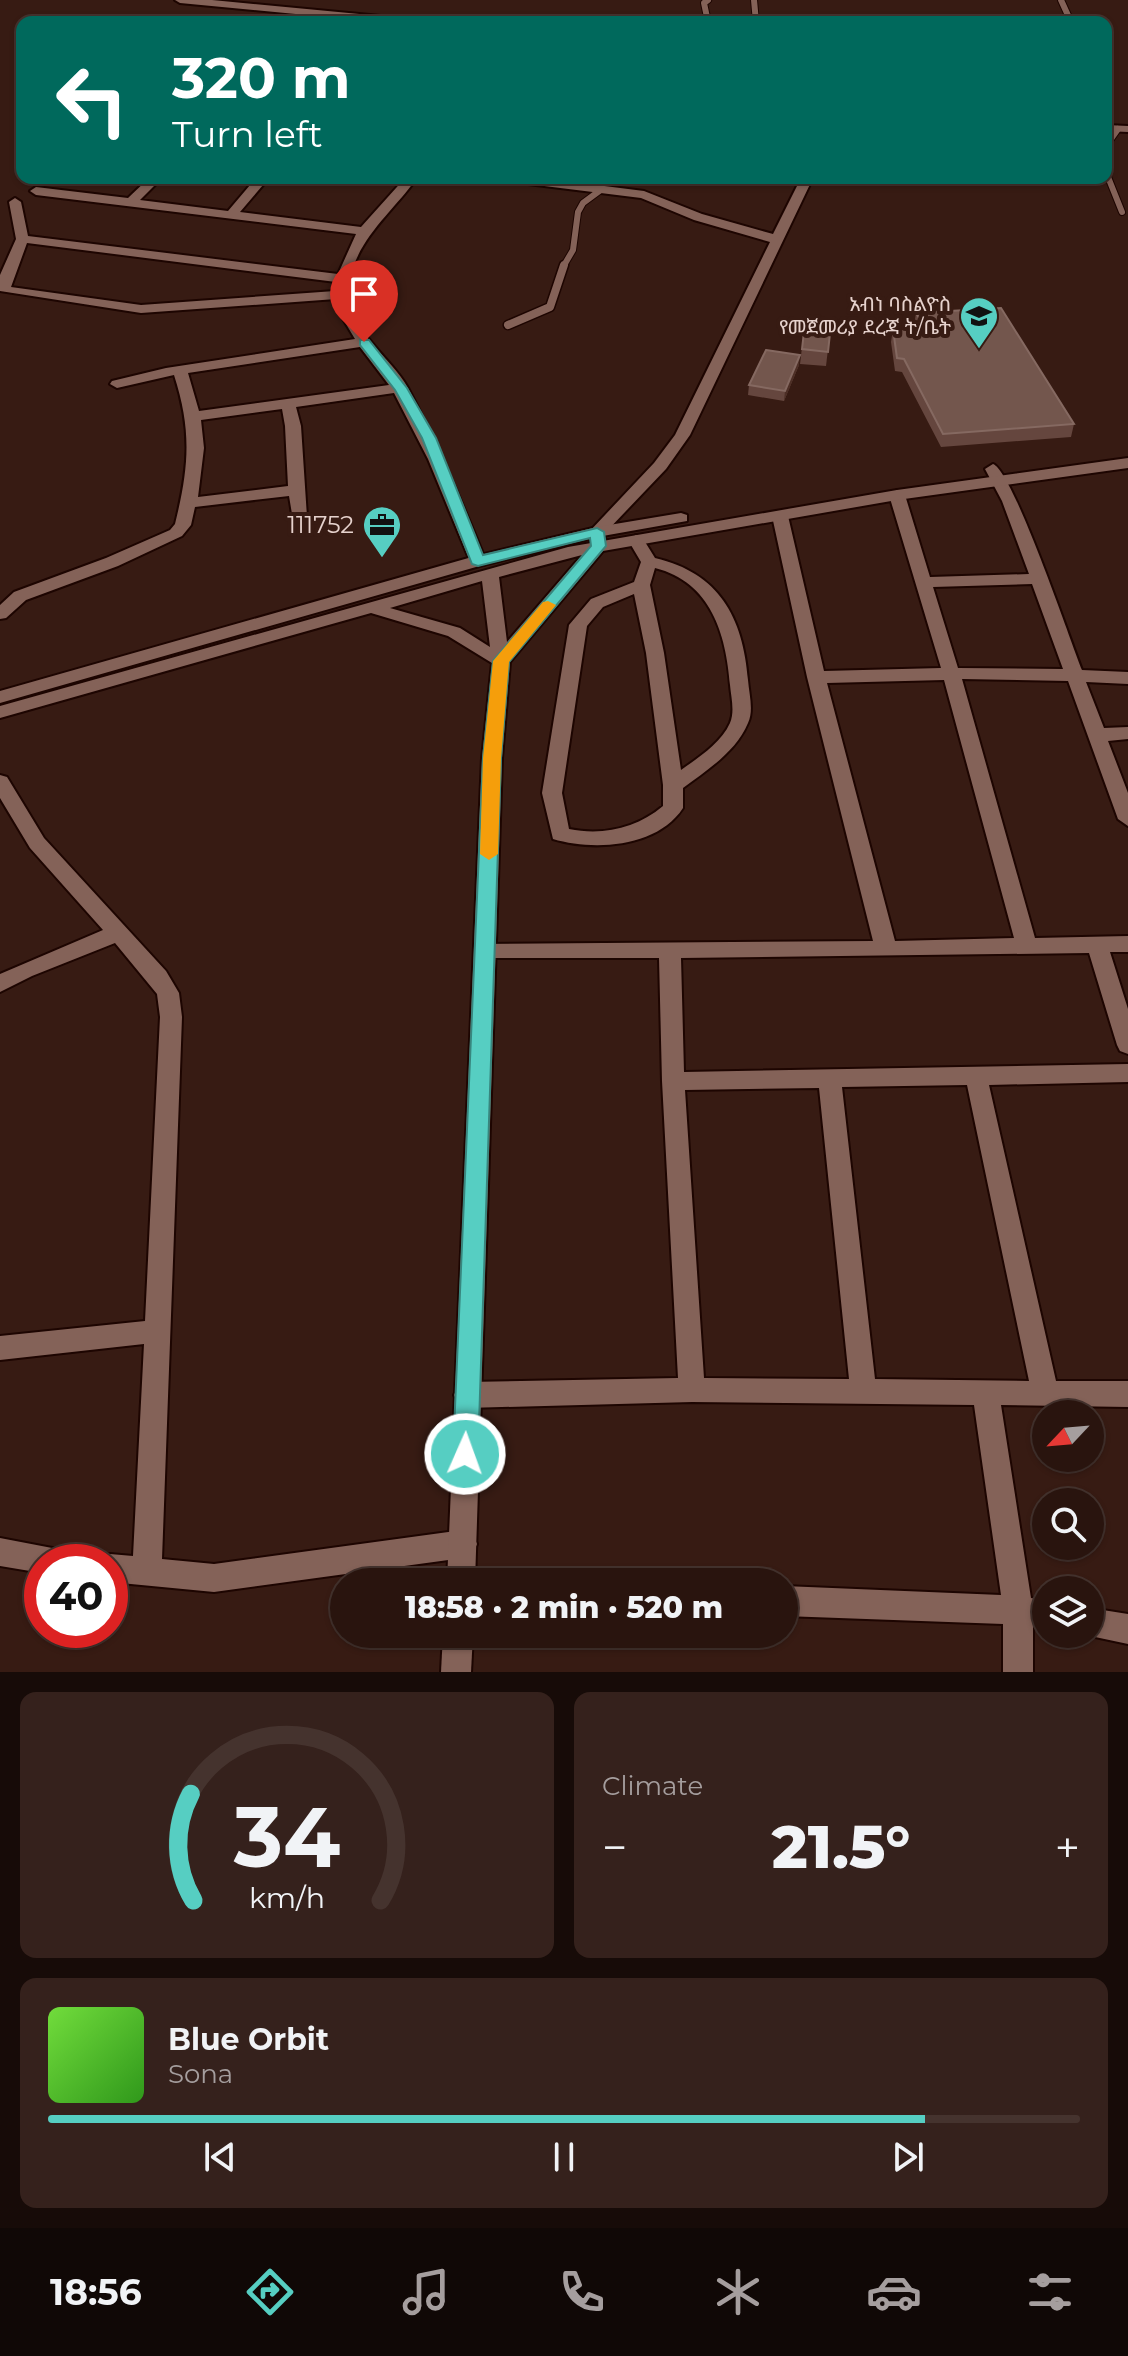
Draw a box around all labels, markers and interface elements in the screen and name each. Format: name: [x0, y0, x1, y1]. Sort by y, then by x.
text: 320 m: [172, 44, 351, 112]
icon: left: [40, 48, 144, 152]
text: Turn left: [172, 112, 323, 156]
pin: [330, 260, 398, 342]
icon: arrive: [342, 272, 386, 316]
place label: አብነ ባስልዮስ የመጀመሪያ ደረጃ ት/ቤት: [779, 292, 951, 339]
school or university icon: አብነ ባስልዮስ የመጀመሪያ ደረጃ ት/ቤት: [958, 295, 1000, 350]
office icon: 111752: [361, 504, 403, 559]
place label: 111752: [287, 510, 354, 539]
north arrow: [1032, 1400, 1104, 1472]
map controls: [1032, 1400, 1104, 1648]
position arrow: [423, 1412, 507, 1496]
button: search: [1032, 1488, 1104, 1560]
speed limit sign: 40: [24, 1544, 128, 1648]
button: layers: [1032, 1576, 1104, 1648]
text: 18:58 · 2 min · 520 m: [405, 1589, 723, 1626]
text: Climate: [602, 1770, 703, 1802]
text: 34: [233, 1786, 340, 1888]
text: 21.5°: [772, 1810, 910, 1883]
text: −: [602, 1820, 627, 1874]
text: +: [1055, 1820, 1080, 1874]
text: km/h: [249, 1880, 325, 1915]
text: Blue Orbit: [168, 2021, 329, 2058]
text: Sona: [168, 2058, 233, 2090]
icon: previous: [198, 2135, 242, 2179]
icon: pause: [542, 2135, 586, 2179]
icon: next: [886, 2135, 930, 2179]
icon: directions: [242, 2264, 298, 2320]
icon: music: [398, 2264, 454, 2320]
icon: phone: [554, 2264, 610, 2320]
icon: climate: [710, 2264, 766, 2320]
icon: car: [866, 2264, 922, 2320]
icon: filters: [1022, 2264, 1078, 2320]
text: 18:56: [50, 2270, 142, 2314]

